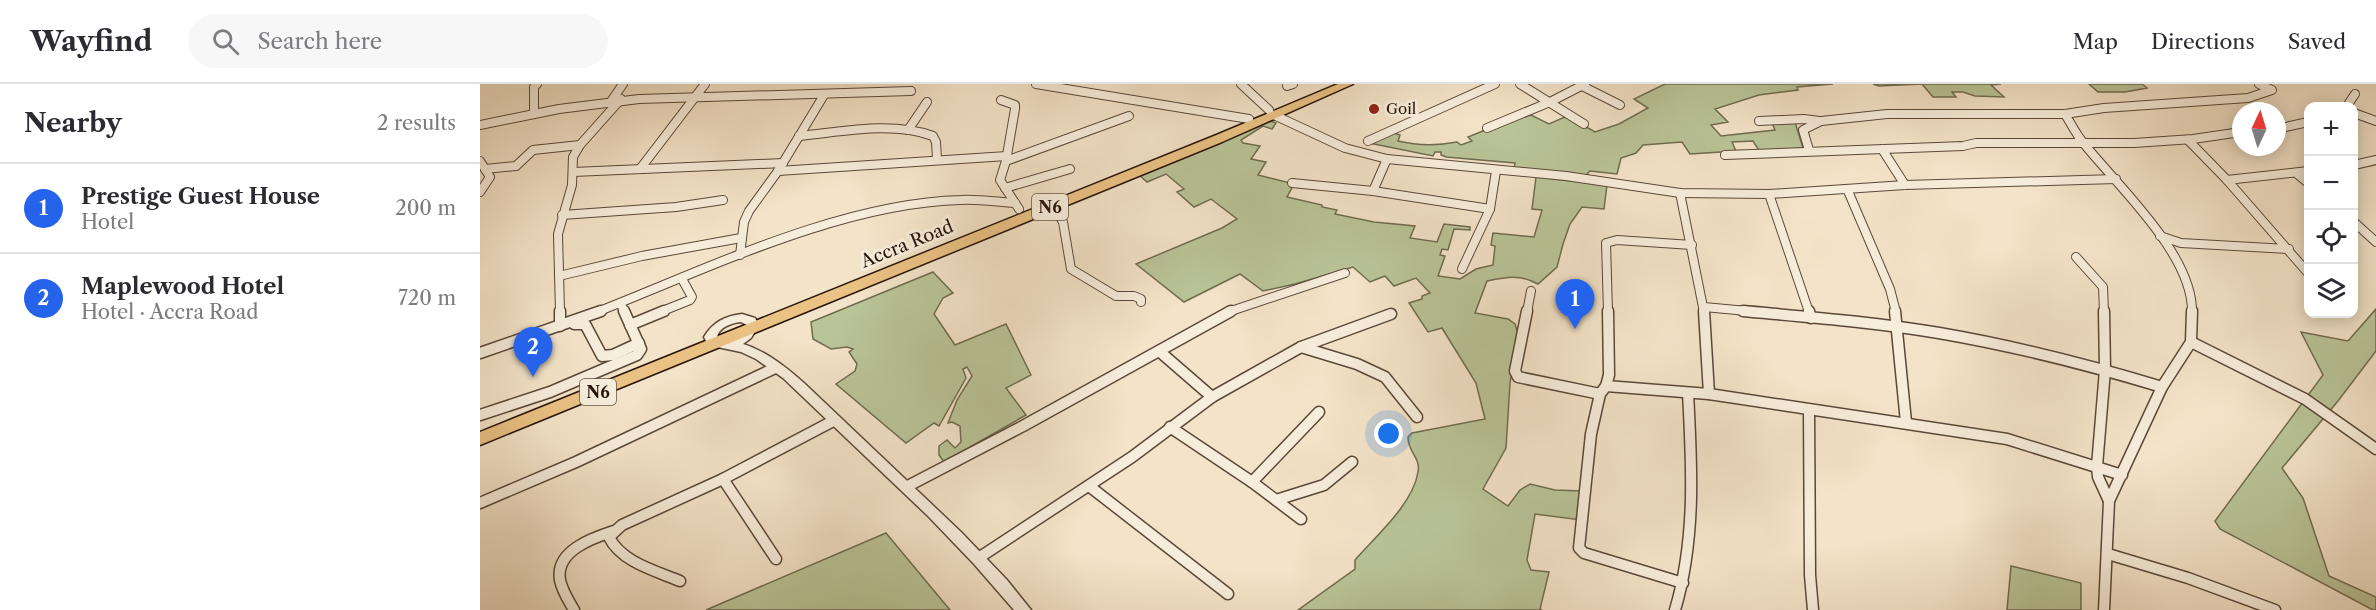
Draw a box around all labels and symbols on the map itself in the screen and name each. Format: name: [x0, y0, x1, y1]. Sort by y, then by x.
place label: Goil: [1386, 99, 1417, 118]
marker: Goil: [1367, 102, 1381, 116]
north arrow: [2232, 102, 2286, 156]
road number: N6: [1032, 194, 1068, 220]
street label: Accra Road: [856, 215, 957, 273]
pin: 1: [1556, 280, 1594, 329]
pin: 2: [514, 328, 552, 377]
road number: N6: [580, 379, 616, 405]
your location: [1374, 419, 1403, 448]

